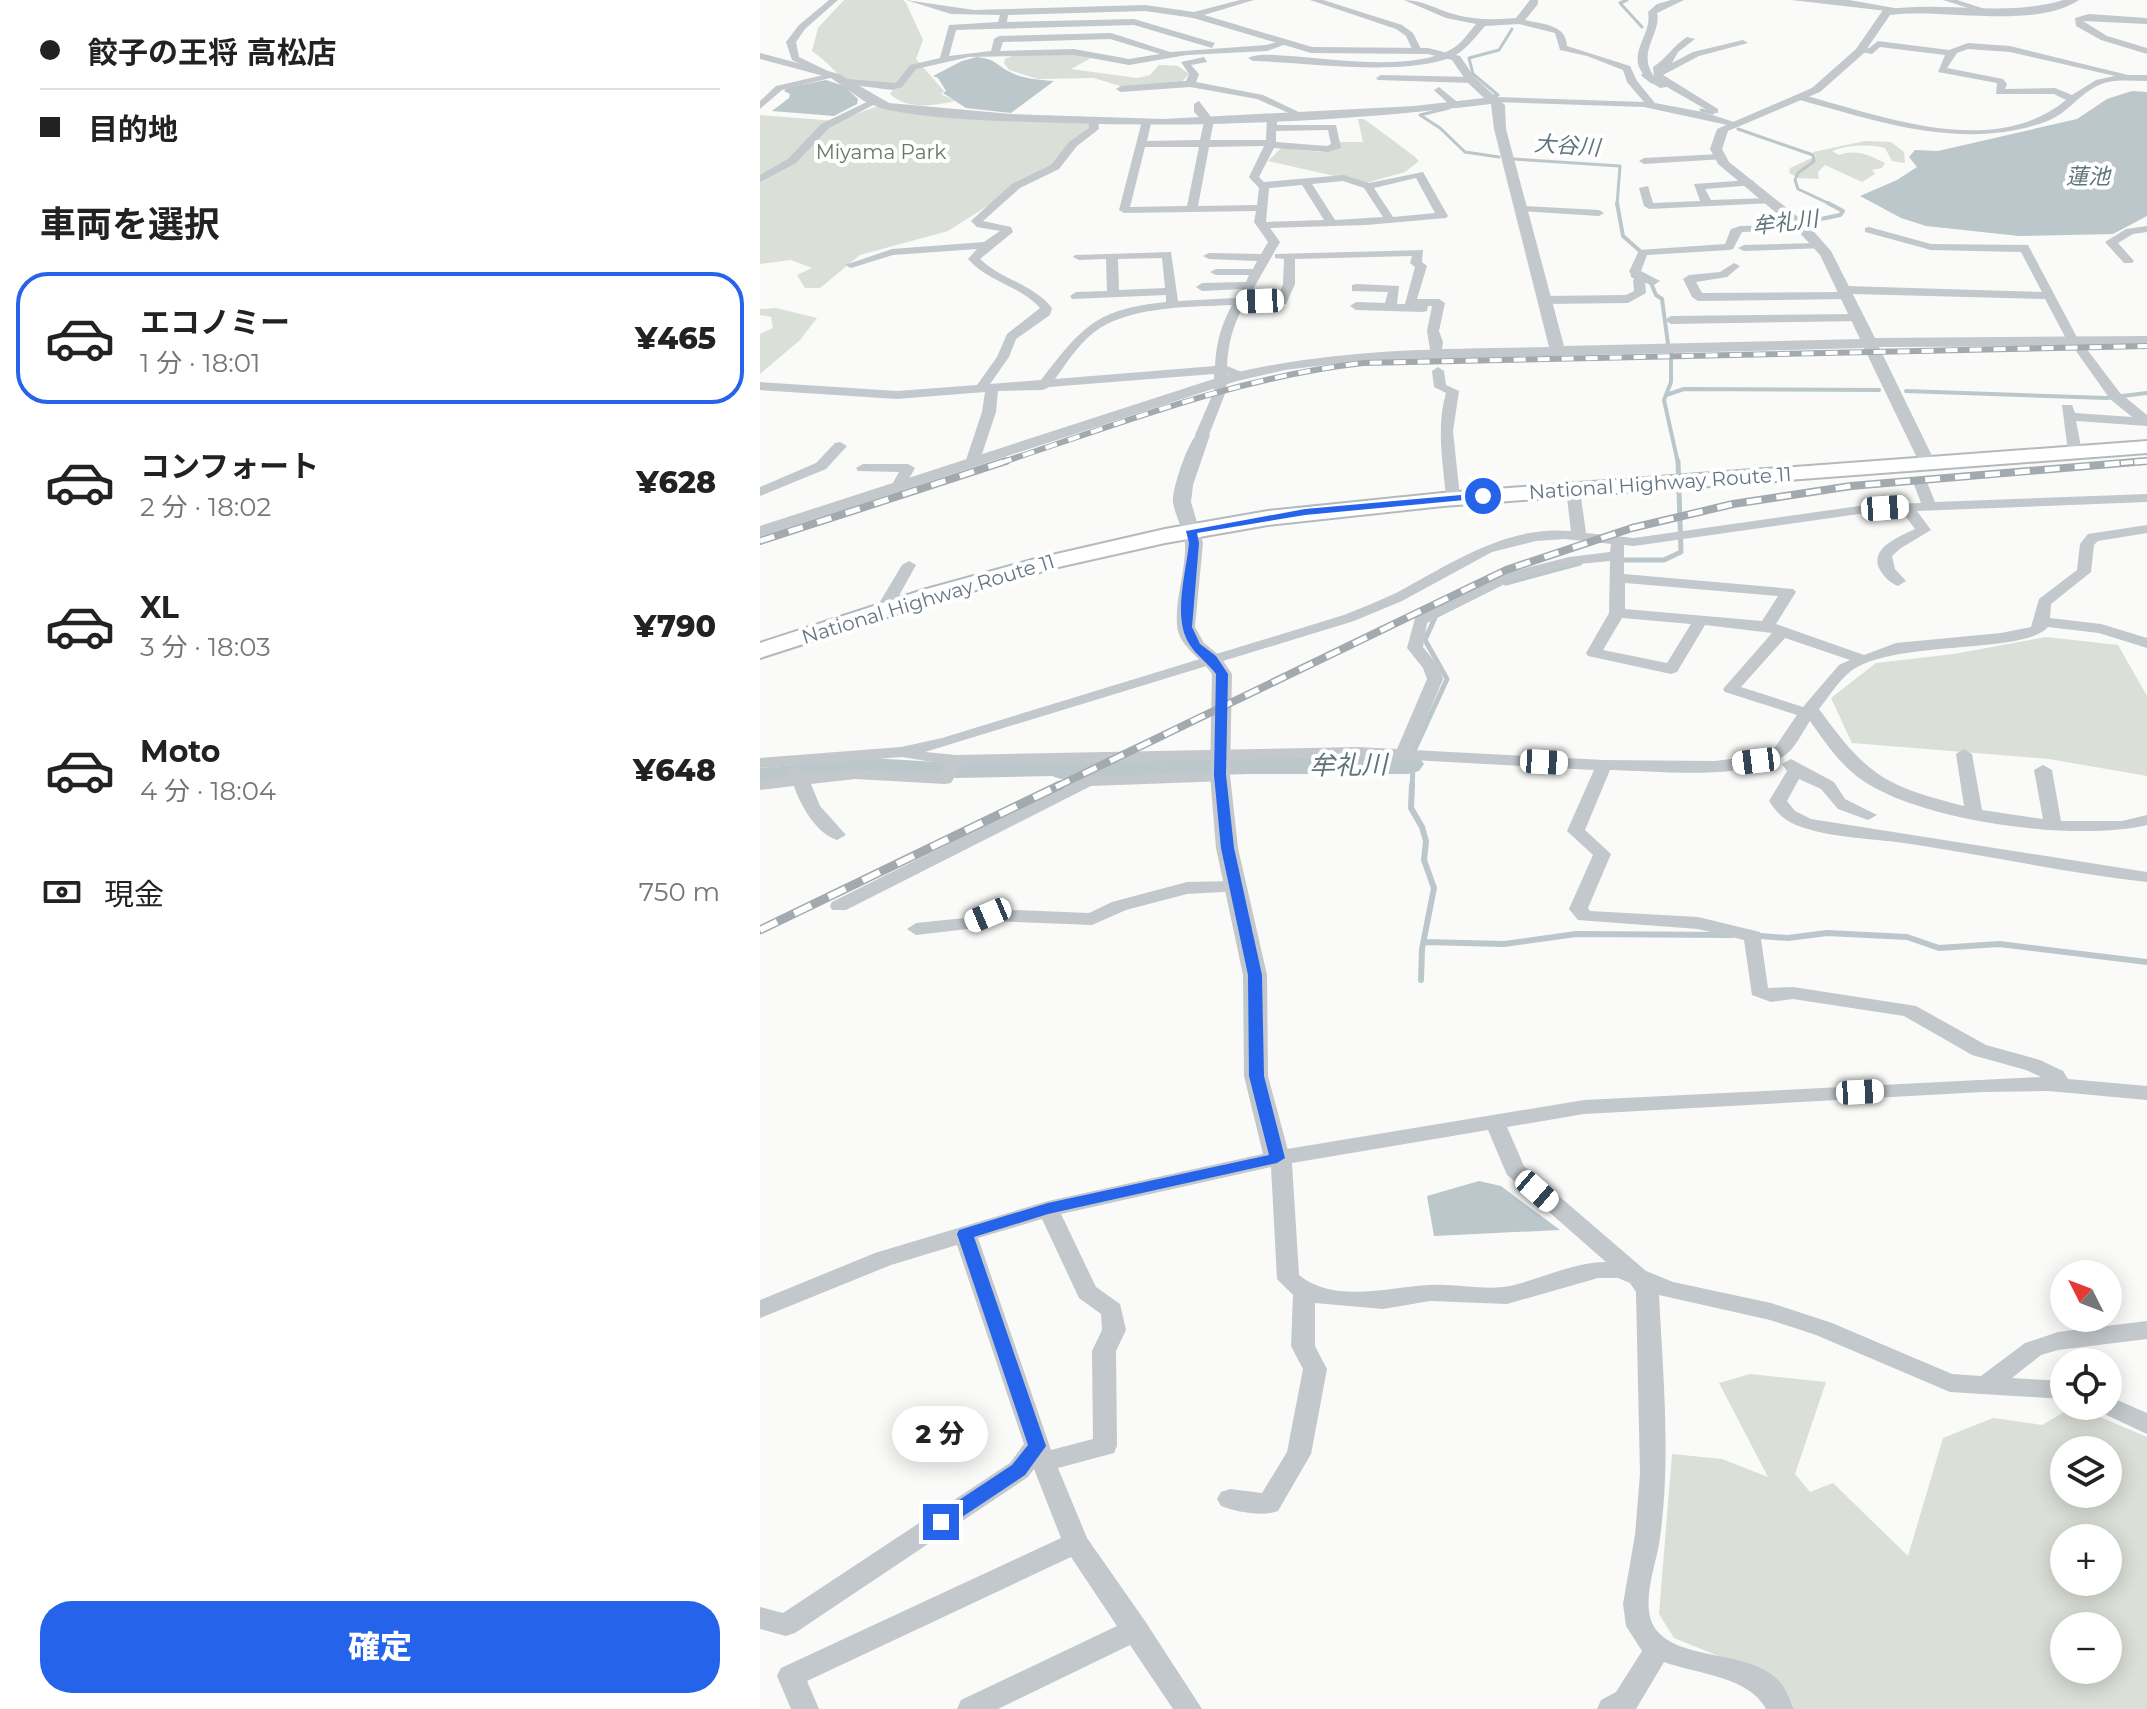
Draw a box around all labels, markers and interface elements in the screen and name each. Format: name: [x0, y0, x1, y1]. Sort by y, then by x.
text: 餃子の王将 高松店: [88, 34, 337, 71]
text: 目的地: [88, 111, 178, 148]
water label: 大谷川: [1533, 130, 1603, 161]
park label: Miyama Park: [816, 140, 946, 164]
water label: 蓮池: [2066, 163, 2112, 190]
text: 車両を選択: [40, 202, 220, 246]
water label: 牟礼川: [1751, 205, 1821, 240]
car: [1236, 288, 1284, 314]
icon: car: [44, 302, 116, 374]
text: エコノミー: [140, 304, 290, 341]
text: ¥465: [635, 320, 716, 357]
text: 1 分 · 18:01: [140, 347, 260, 379]
icon: car: [44, 446, 116, 518]
text: コンフォート: [140, 448, 319, 485]
street label: National Highway Route 11: [1528, 462, 1792, 504]
text: ¥628: [636, 464, 716, 501]
route start: [1465, 478, 1501, 514]
text: 2 分 · 18:02: [140, 491, 271, 523]
car: [1860, 494, 1910, 522]
street label: National Highway Route 11: [799, 549, 1057, 649]
text: XL: [140, 589, 179, 626]
icon: car: [44, 590, 116, 662]
text: ¥790: [634, 608, 716, 645]
text: 3 分 · 18:03: [140, 631, 271, 663]
text: Moto: [140, 733, 221, 770]
icon: car: [44, 734, 116, 806]
car: [1731, 746, 1781, 776]
water label: 牟礼川: [1309, 748, 1390, 782]
car: [1519, 749, 1569, 775]
text: ¥648: [633, 752, 716, 789]
text: 4 分 · 18:04: [140, 775, 276, 807]
icon: cash: [40, 870, 84, 914]
text: 現金: [104, 876, 164, 913]
text: 750 m: [639, 876, 720, 908]
car: [961, 895, 1015, 935]
car: [1835, 1079, 1885, 1105]
car: [1511, 1166, 1563, 1216]
north arrow: [2050, 1260, 2122, 1332]
map controls: [2050, 1260, 2122, 1684]
button: locate: [2050, 1348, 2122, 1420]
callout: 2 分: [893, 1406, 989, 1462]
text: 2 分: [915, 1418, 965, 1450]
button: layers: [2050, 1436, 2122, 1508]
route end: [923, 1504, 959, 1540]
button: +: [2050, 1524, 2122, 1596]
button: 確定: [40, 1601, 720, 1693]
button: −: [2050, 1612, 2122, 1684]

